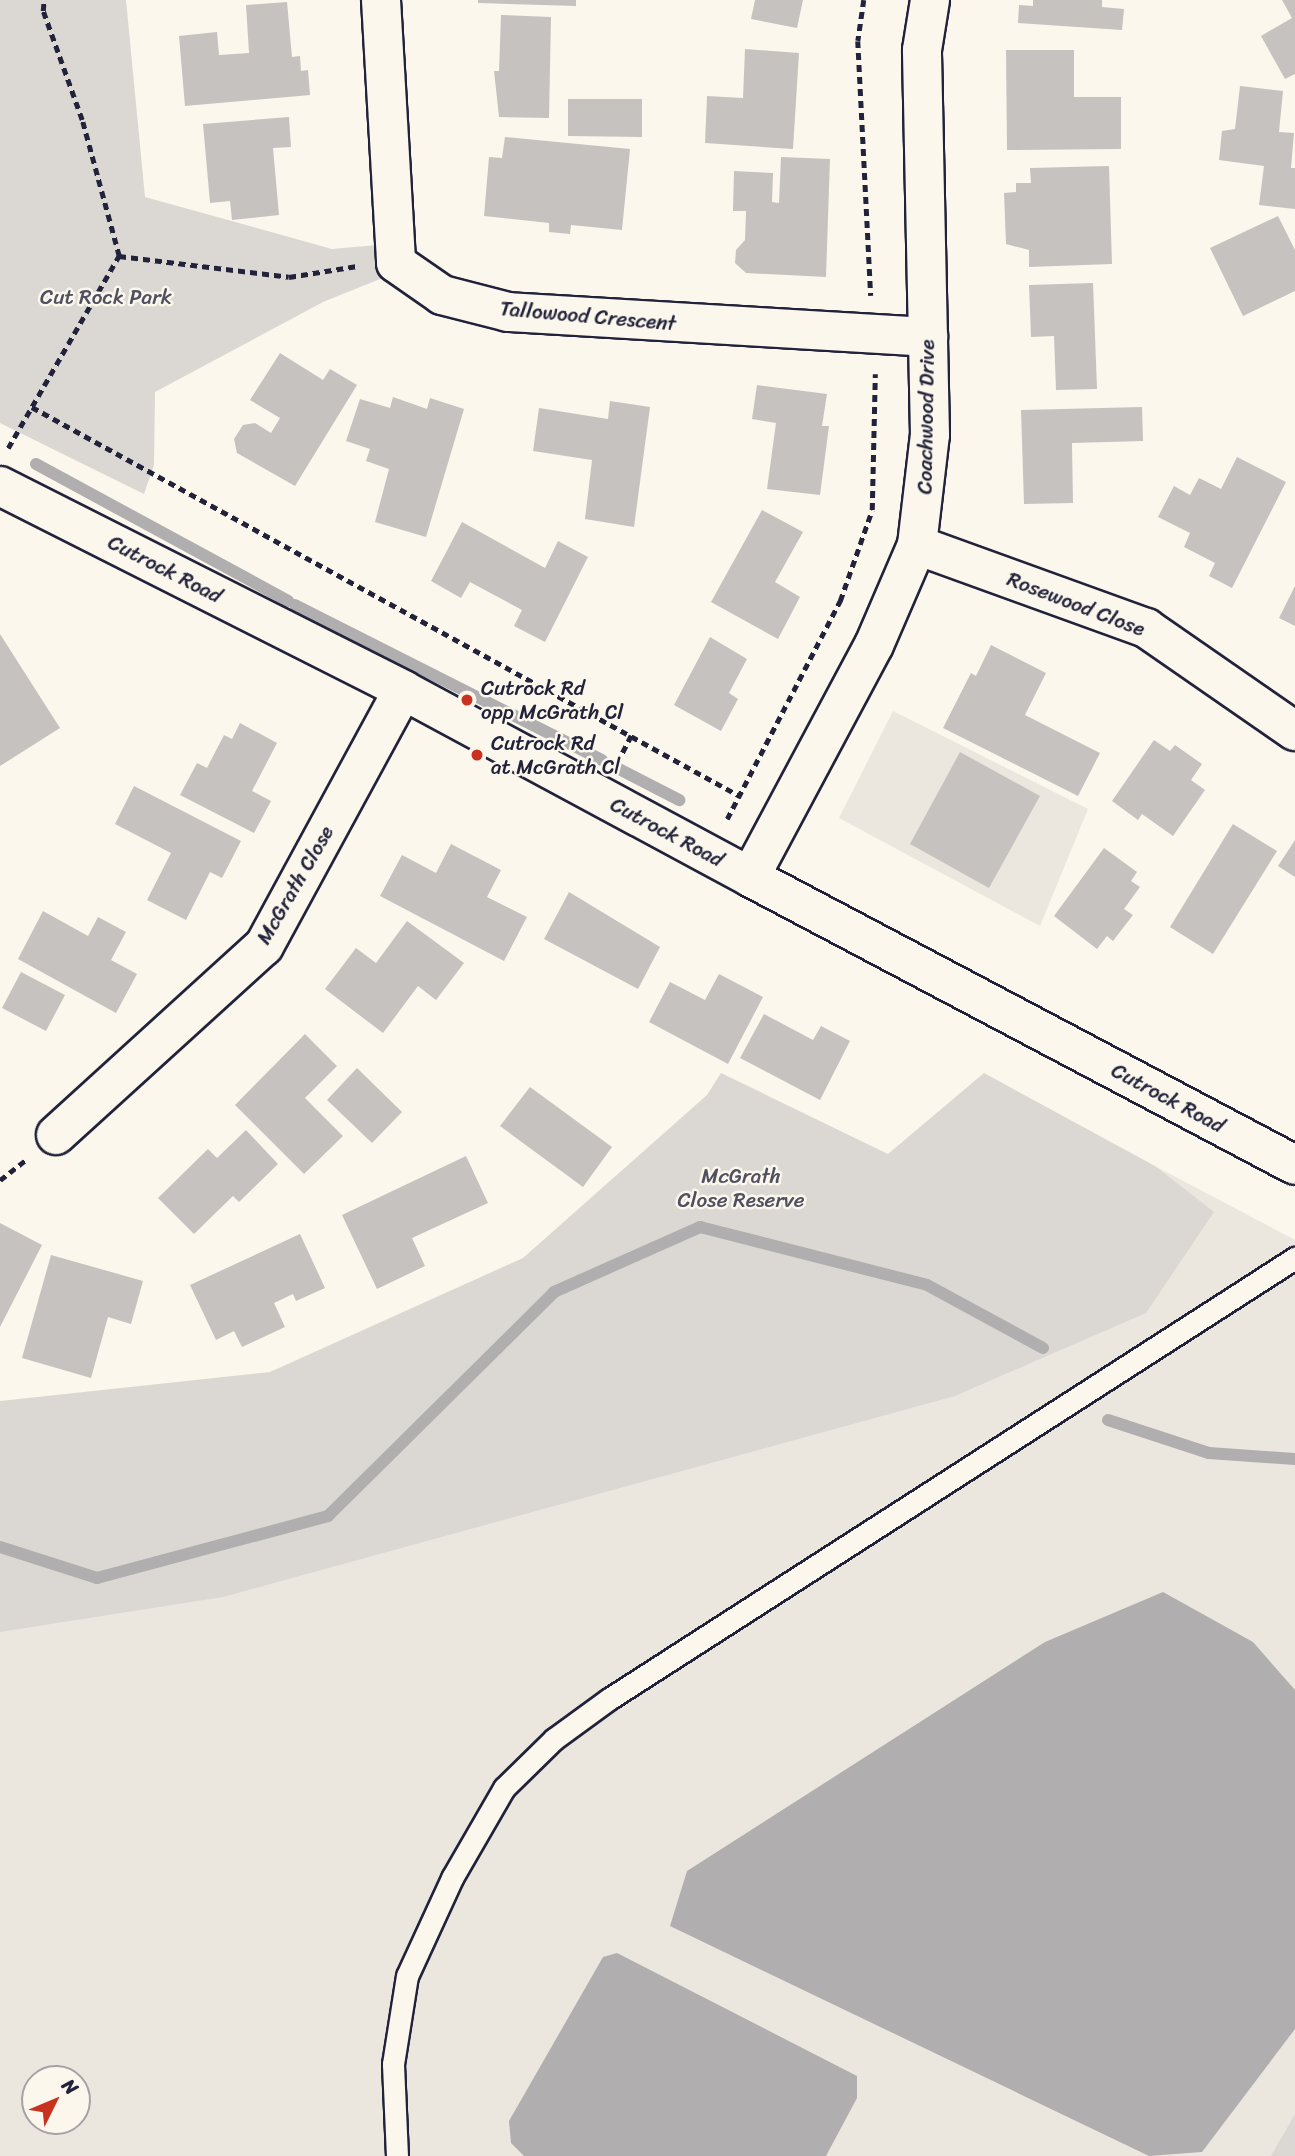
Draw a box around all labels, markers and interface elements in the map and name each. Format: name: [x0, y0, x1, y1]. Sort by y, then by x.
park label: Cut Rock Park: [40, 284, 172, 310]
street label: Tallowood Crescent: [498, 296, 678, 336]
street label: Coachwood Drive: [912, 339, 940, 495]
street label: Cutrock Road: [104, 529, 226, 609]
street label: Rosewood Close: [1003, 566, 1149, 642]
place label: Cutrock Rd opp McGrath Cl: [481, 675, 623, 725]
marker: Cutrock Rd opp McGrath Cl: [459, 692, 475, 708]
place label: Cutrock Rd at McGrath Cl: [491, 730, 620, 780]
marker: Cutrock Rd at McGrath Cl: [469, 747, 485, 763]
street label: Cutrock Road: [606, 792, 728, 872]
street label: McGrath Close: [250, 820, 340, 950]
street label: Cutrock Road: [1107, 1058, 1229, 1138]
park label: McGrath Close Reserve: [677, 1163, 805, 1213]
north arrow: [21, 2065, 91, 2135]
text: N: [54, 2071, 87, 2103]

